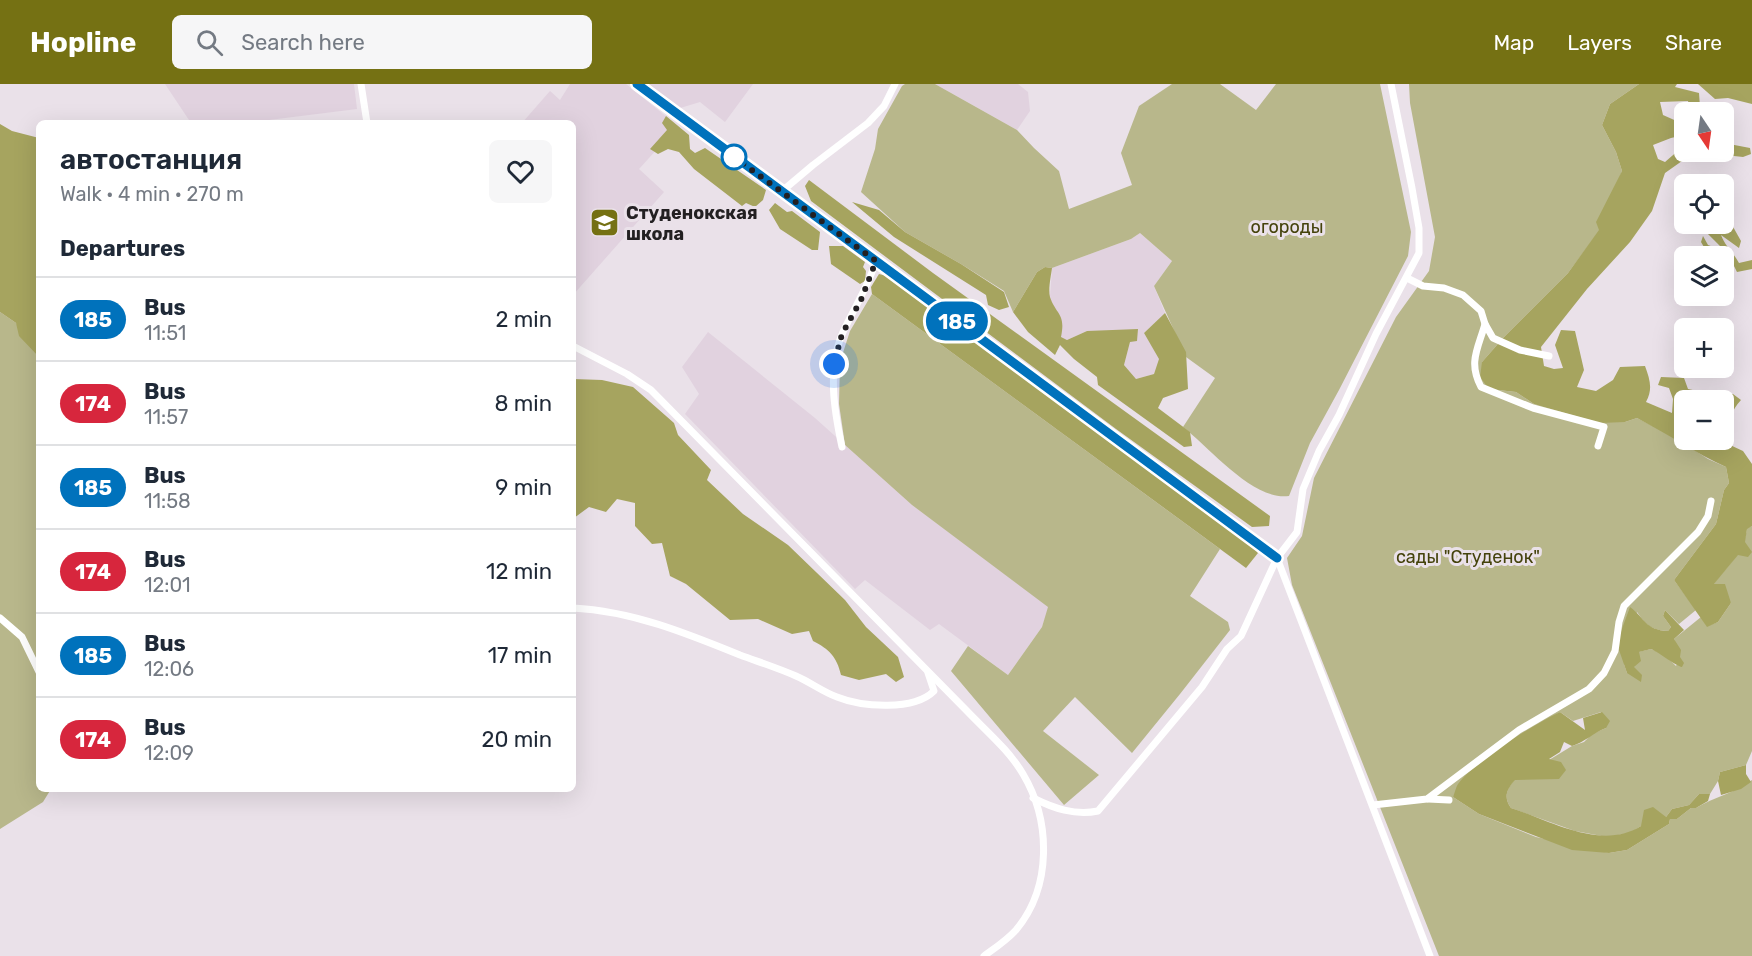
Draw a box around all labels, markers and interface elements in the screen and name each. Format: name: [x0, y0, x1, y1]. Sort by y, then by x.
search box: [172, 15, 592, 69]
text: Hopline: [30, 26, 136, 59]
icon: search: [193, 26, 226, 59]
text: Search here: [241, 29, 365, 56]
text: Map: [1493, 30, 1534, 55]
text: Layers: [1567, 30, 1632, 55]
text: Share: [1665, 30, 1722, 55]
north arrow: [1674, 102, 1734, 162]
map controls: [1674, 102, 1734, 450]
button: heart: [489, 140, 552, 203]
text: автостанция: [60, 143, 242, 176]
unlabelled marker: [721, 144, 747, 170]
button: locate: [1674, 174, 1734, 234]
text: Walk · 4 min · 270 m: [60, 182, 244, 206]
place label: Студенокская школа: [626, 202, 758, 245]
school or university icon: Студенокская школа: [589, 207, 621, 239]
park label: огороды: [1251, 216, 1323, 238]
text: Departures: [60, 235, 185, 262]
button: layers: [1674, 246, 1734, 306]
text: Bus: [144, 294, 186, 321]
line badge: 185: [922, 302, 992, 340]
text: 2 min: [495, 306, 552, 333]
text: 185: [74, 307, 112, 332]
text: 185: [938, 309, 976, 334]
button: +: [1674, 318, 1734, 378]
text: 11:51: [144, 321, 186, 345]
your location: [819, 349, 849, 379]
text: Bus: [144, 378, 186, 405]
text: 8 min: [494, 390, 552, 417]
button: −: [1674, 390, 1734, 450]
text: 174: [75, 391, 111, 416]
text: 11:57: [144, 405, 188, 429]
text: Bus: [144, 462, 186, 489]
text: 9 min: [495, 474, 552, 501]
text: 185: [74, 475, 112, 500]
text: 11:58: [144, 489, 191, 513]
text: Bus: [144, 546, 186, 573]
park label: сады "Студенок": [1396, 546, 1540, 568]
text: 12 min: [486, 558, 552, 585]
text: 174: [75, 559, 111, 584]
text: 12:01: [144, 573, 191, 597]
text: Bus: [144, 630, 186, 657]
text: 17 min: [488, 642, 552, 669]
text: 185: [74, 643, 112, 668]
text: 12:06: [144, 657, 194, 681]
text: Bus: [144, 714, 186, 741]
text: 20 min: [482, 726, 552, 753]
text: 174: [75, 727, 111, 752]
text: 12:09: [144, 741, 194, 765]

